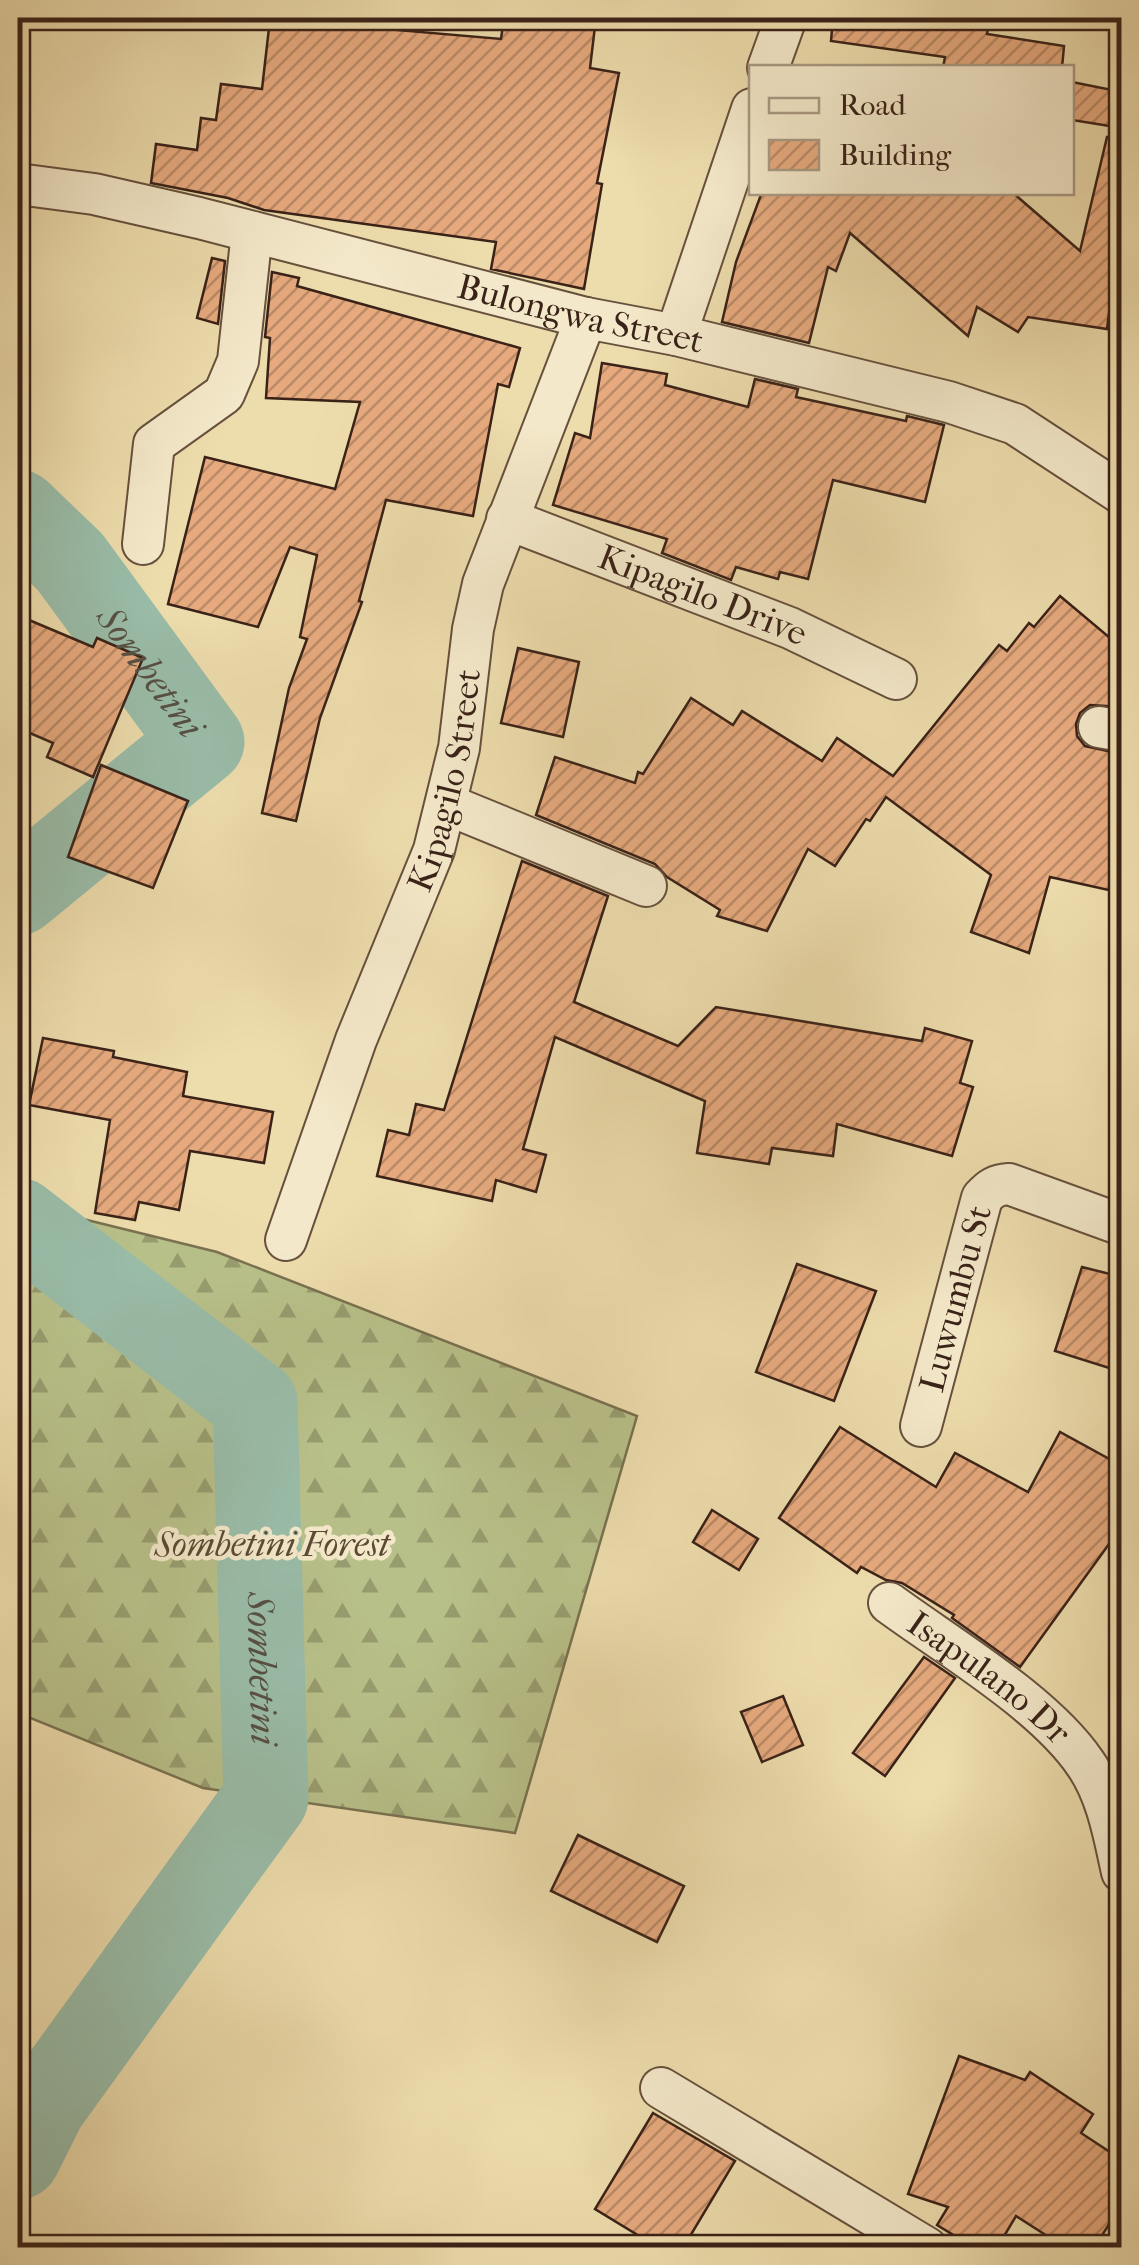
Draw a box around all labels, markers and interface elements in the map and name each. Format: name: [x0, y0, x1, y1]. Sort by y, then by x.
legend: [749, 65, 1074, 195]
text: Road: [839, 88, 906, 123]
text: Building: [839, 138, 952, 173]
street label: Bulongwa Street: [453, 266, 708, 362]
street label: Kipagilo Drive: [593, 536, 814, 654]
water label: Sombetini: [86, 596, 215, 749]
street label: Kipagilo Street: [399, 666, 489, 898]
street label: Luwumbu St: [911, 1200, 1000, 1396]
park label: Sombetini Forest: [154, 1524, 392, 1565]
water label: Sombetini: [237, 1591, 287, 1749]
street label: Isapulano Dr: [900, 1603, 1079, 1753]

